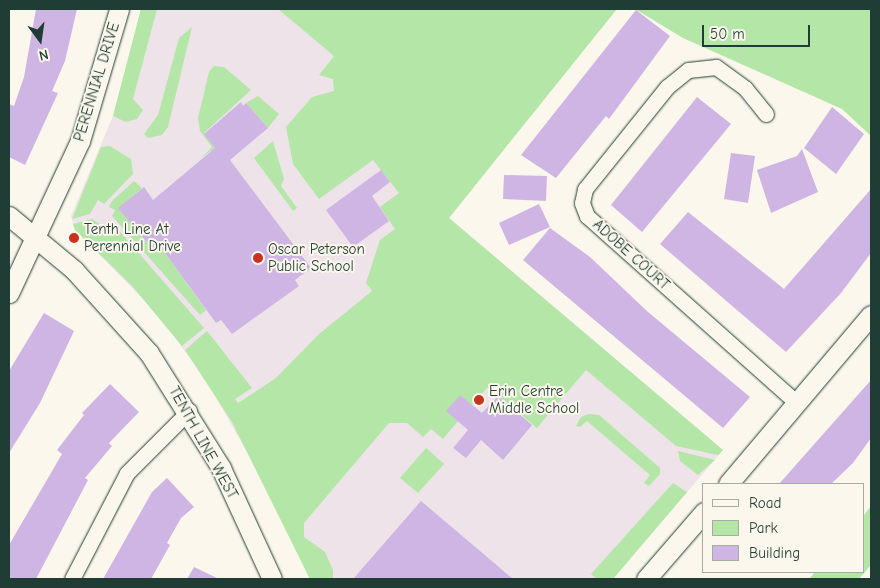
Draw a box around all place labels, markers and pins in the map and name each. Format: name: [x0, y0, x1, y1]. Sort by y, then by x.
place label: Tenth Line At Perennial Drive: [84, 220, 181, 255]
marker: Tenth Line At Perennial Drive: [68, 232, 80, 244]
place label: Oscar Peterson Public School: [268, 240, 365, 275]
marker: Oscar Peterson Public School: [252, 252, 264, 264]
place label: Erin Centre Middle School: [489, 382, 579, 417]
marker: Erin Centre Middle School: [473, 394, 485, 406]

